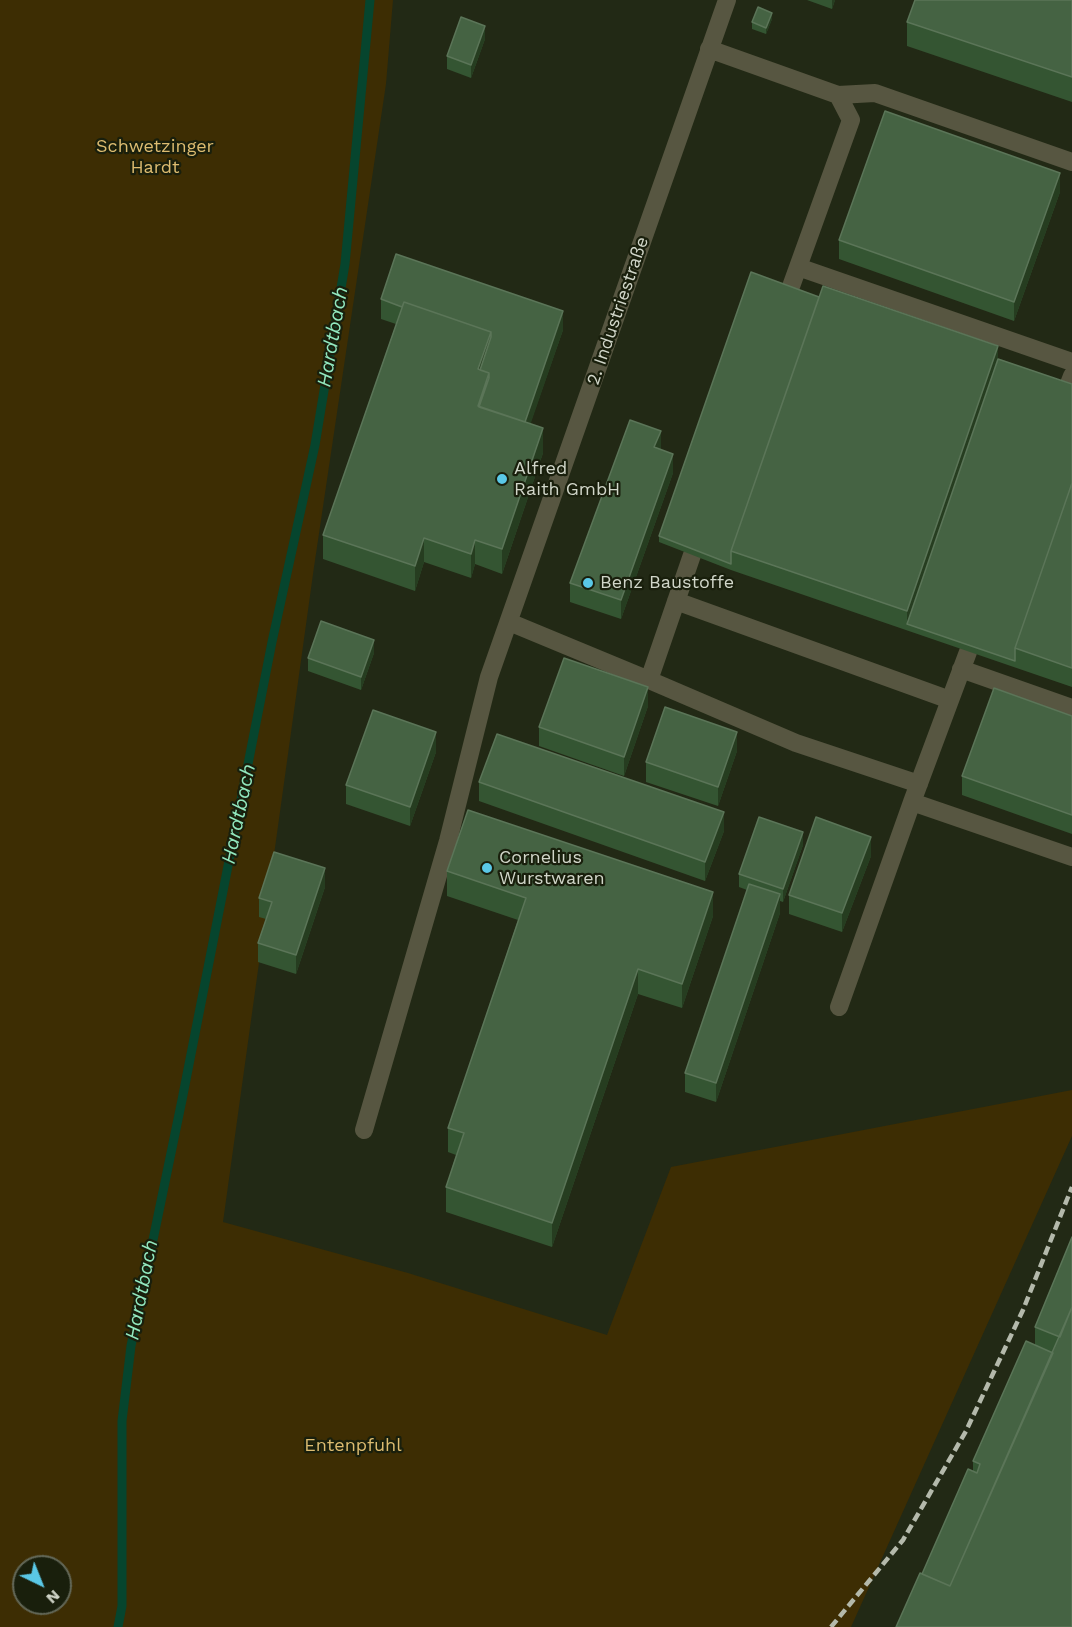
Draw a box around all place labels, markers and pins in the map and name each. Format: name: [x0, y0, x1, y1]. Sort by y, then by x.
place label: Alfred Raith GmbH: [514, 458, 620, 500]
marker: Alfred Raith GmbH: [495, 472, 509, 486]
place label: Benz Baustoffe: [600, 572, 734, 594]
marker: Benz Baustoffe: [581, 576, 595, 590]
place label: Cornelius Wurstwaren: [499, 847, 605, 890]
marker: Cornelius Wurstwaren: [480, 861, 494, 875]

